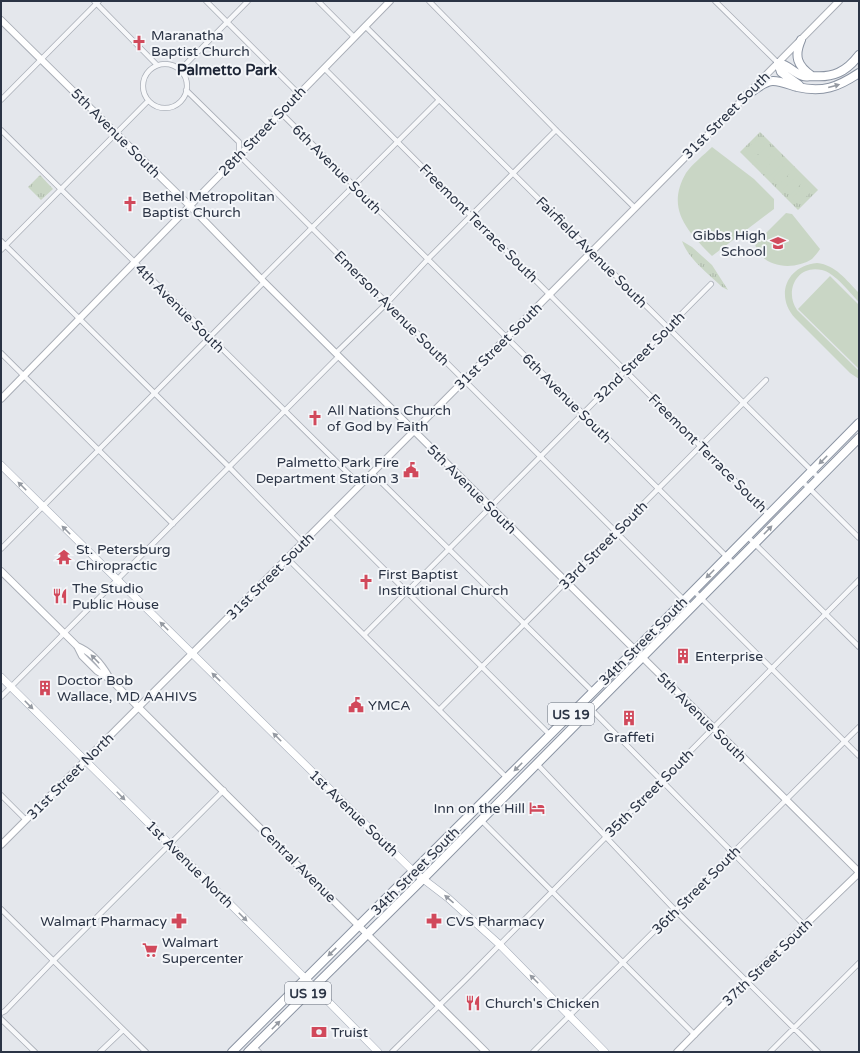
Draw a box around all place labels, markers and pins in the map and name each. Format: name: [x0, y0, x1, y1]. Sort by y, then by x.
place label: Maranatha Baptist Church: [151, 27, 250, 60]
church icon: Maranatha Baptist Church: [130, 34, 148, 52]
place label: Bethel Metropolitan Baptist Church: [142, 188, 275, 221]
church icon: Bethel Metropolitan Baptist Church: [121, 195, 139, 213]
place label: Gibbs High School: [693, 227, 766, 260]
school or university icon: Gibbs High School: [769, 234, 787, 252]
place label: All Nations Church of God by Faith: [327, 402, 451, 435]
church icon: All Nations Church of God by Faith: [306, 409, 324, 427]
place label: Palmetto Park Fire Department Station 3: [256, 454, 399, 487]
public building icon: Palmetto Park Fire Department Station 3: [402, 461, 420, 479]
place label: St. Petersburg Chiropractic: [76, 541, 171, 574]
temple icon: St. Petersburg Chiropractic: [55, 548, 73, 566]
place label: First Baptist Institutional Church: [378, 566, 508, 599]
church icon: First Baptist Institutional Church: [357, 573, 375, 591]
place label: The Studio Public House: [72, 580, 159, 613]
restaurant icon: The Studio Public House: [51, 587, 69, 605]
building icon: Enterprise: [674, 647, 692, 665]
place label: Enterprise: [695, 648, 763, 665]
place label: Doctor Bob Wallace, MD AAHIVS: [57, 672, 197, 705]
building icon: Doctor Bob Wallace, MD AAHIVS: [36, 679, 54, 697]
public building icon: YMCA: [347, 696, 365, 714]
place label: YMCA: [368, 697, 411, 714]
building icon: Graffeti: [620, 709, 638, 727]
place label: Graffeti: [604, 729, 654, 746]
hotel icon: Inn on the Hill: [528, 799, 546, 817]
place label: Inn on the Hill: [433, 800, 525, 817]
pharmacy icon: Walmart Pharmacy: [170, 912, 188, 930]
pharmacy icon: CVS Pharmacy: [425, 912, 443, 930]
place label: Walmart Pharmacy: [40, 913, 167, 930]
place label: CVS Pharmacy: [446, 913, 545, 930]
place label: Walmart Supercenter: [162, 934, 244, 967]
supermarket icon: Walmart Supercenter: [141, 941, 159, 959]
restaurant icon: Church's Chicken: [464, 994, 482, 1012]
place label: Church's Chicken: [485, 995, 600, 1012]
bank icon: Truist: [310, 1023, 328, 1041]
place label: Truist: [331, 1024, 369, 1041]

